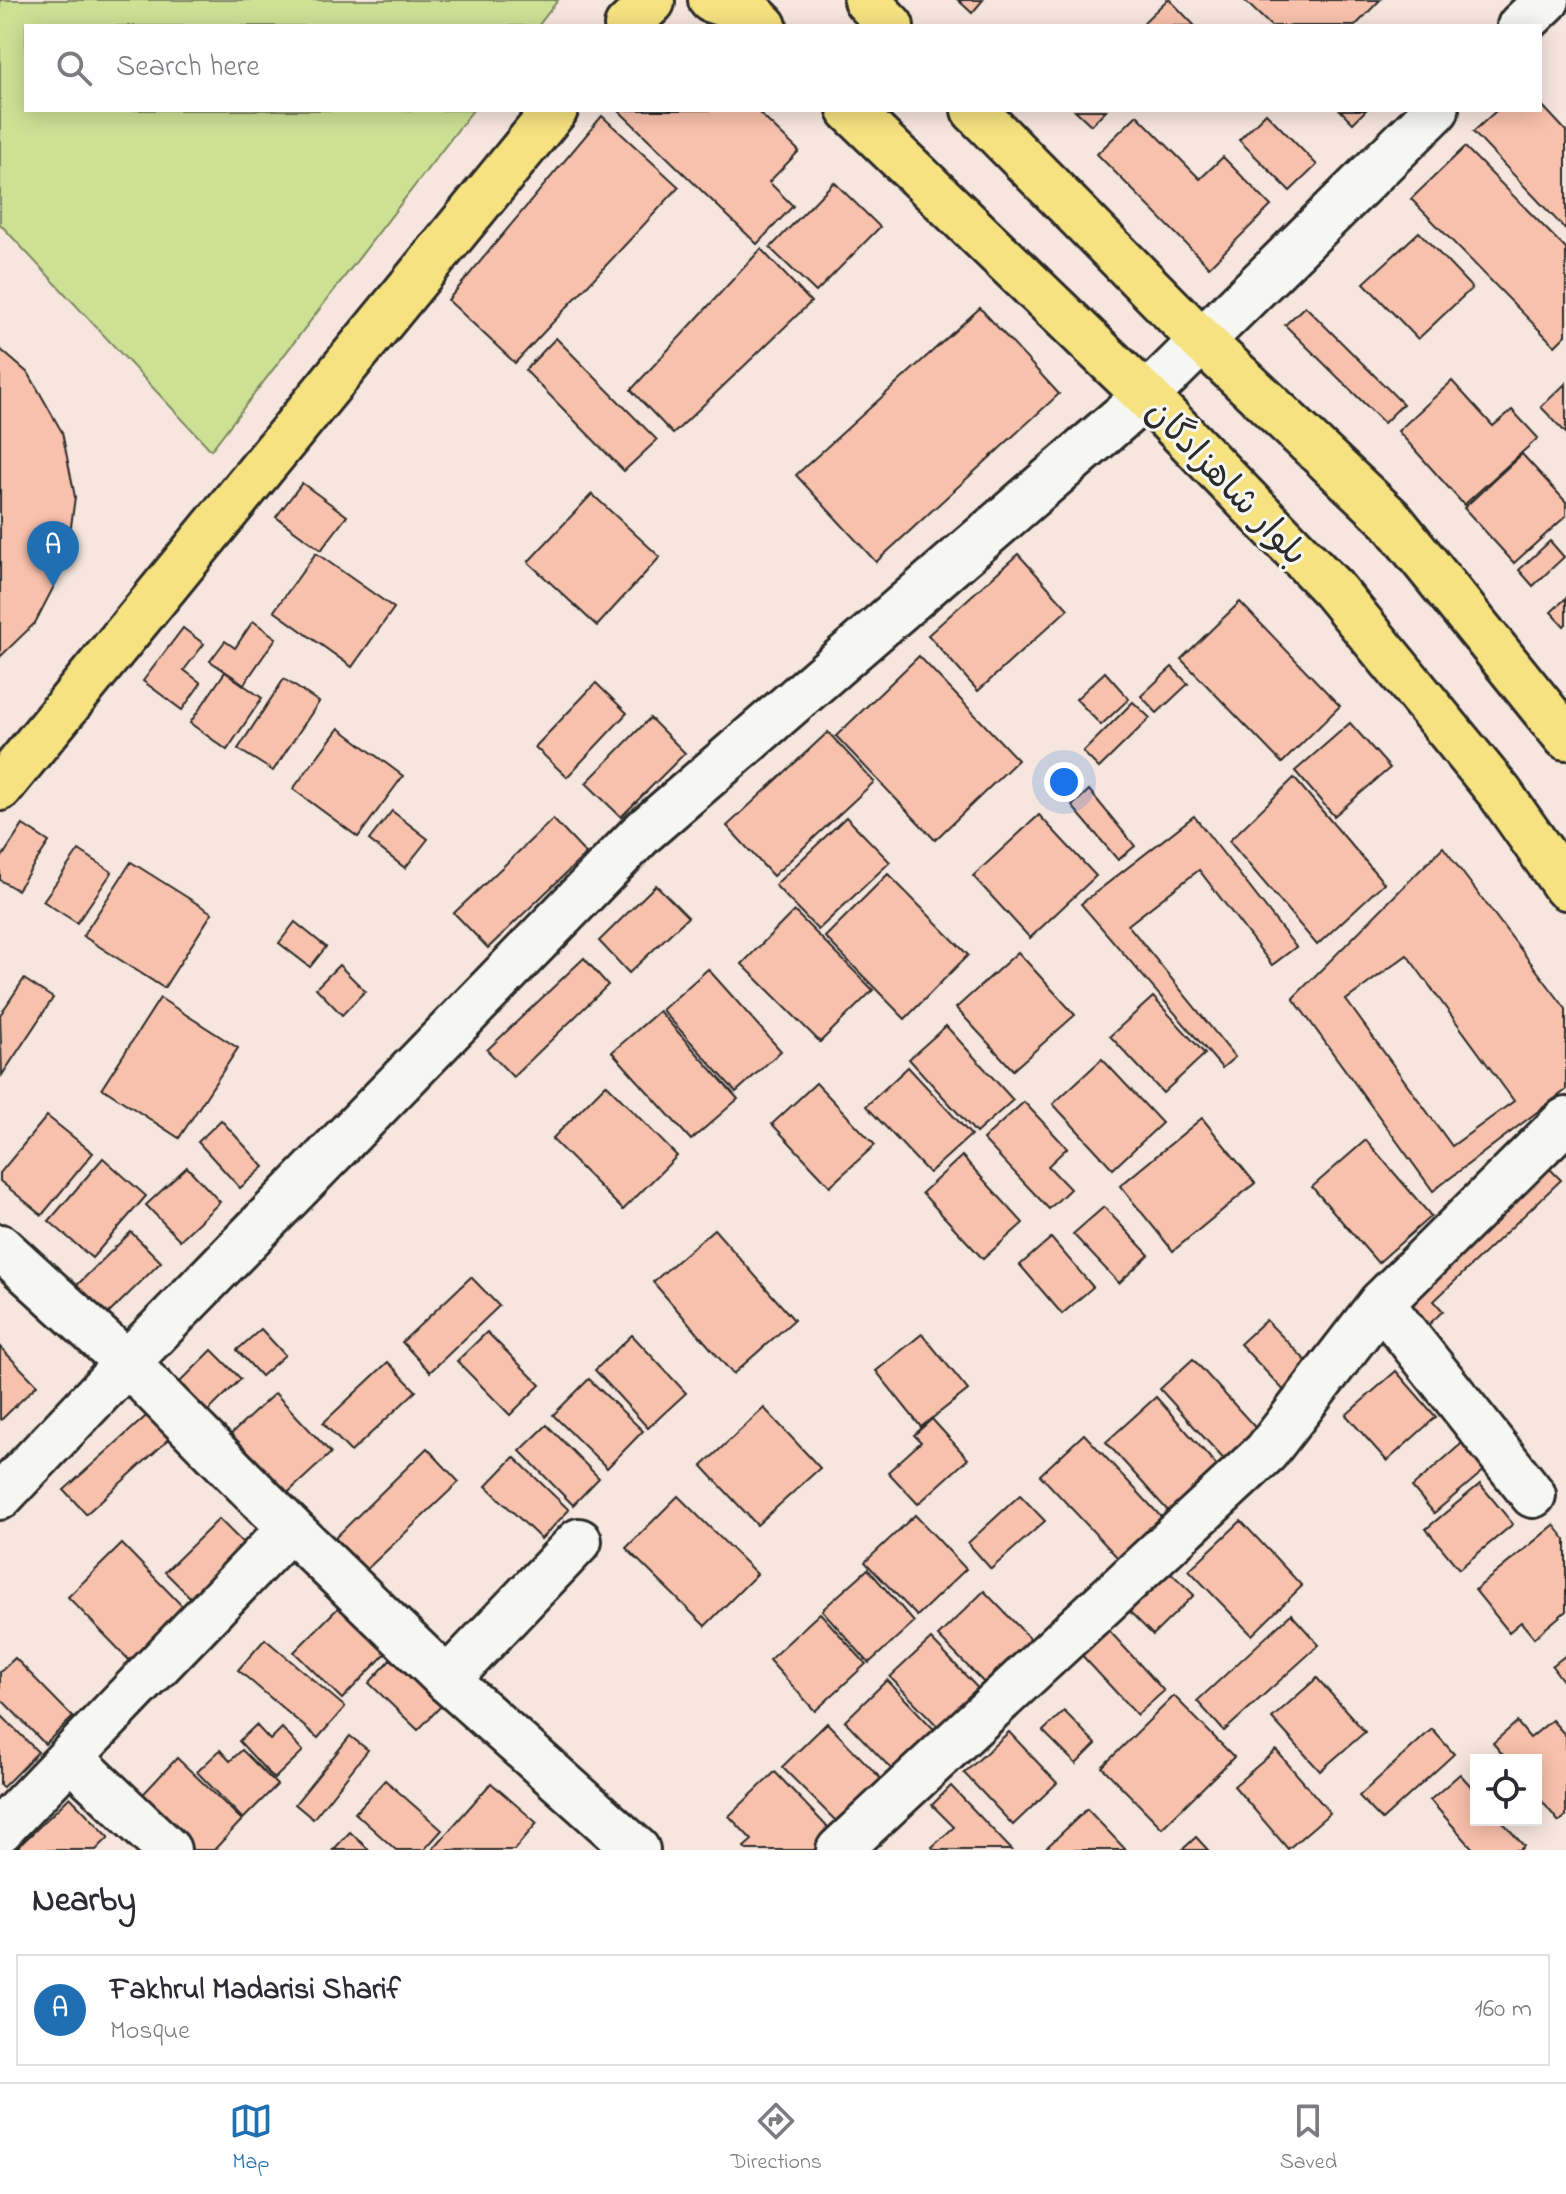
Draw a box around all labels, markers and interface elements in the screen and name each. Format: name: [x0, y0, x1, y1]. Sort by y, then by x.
search box: [24, 24, 1542, 112]
icon: search: [52, 46, 96, 90]
text: Search here: [116, 46, 260, 90]
street label: بلوار شاهزادگان: [1131, 388, 1318, 580]
pin: A: [27, 521, 79, 587]
your location: [1044, 762, 1084, 802]
map controls: [1470, 1754, 1542, 1826]
button: locate: [1470, 1754, 1542, 1826]
text: Nearby: [32, 1877, 136, 1927]
text: Fakhrul Madarisi Sharif: [110, 1969, 401, 2013]
text: A: [52, 1991, 68, 2029]
text: 160 m: [1474, 1991, 1532, 2029]
text: Mosque: [110, 2013, 190, 2051]
tab: Map: [229, 2099, 273, 2179]
tab: Directions: [731, 2099, 822, 2179]
tab: Saved: [1280, 2099, 1337, 2179]

